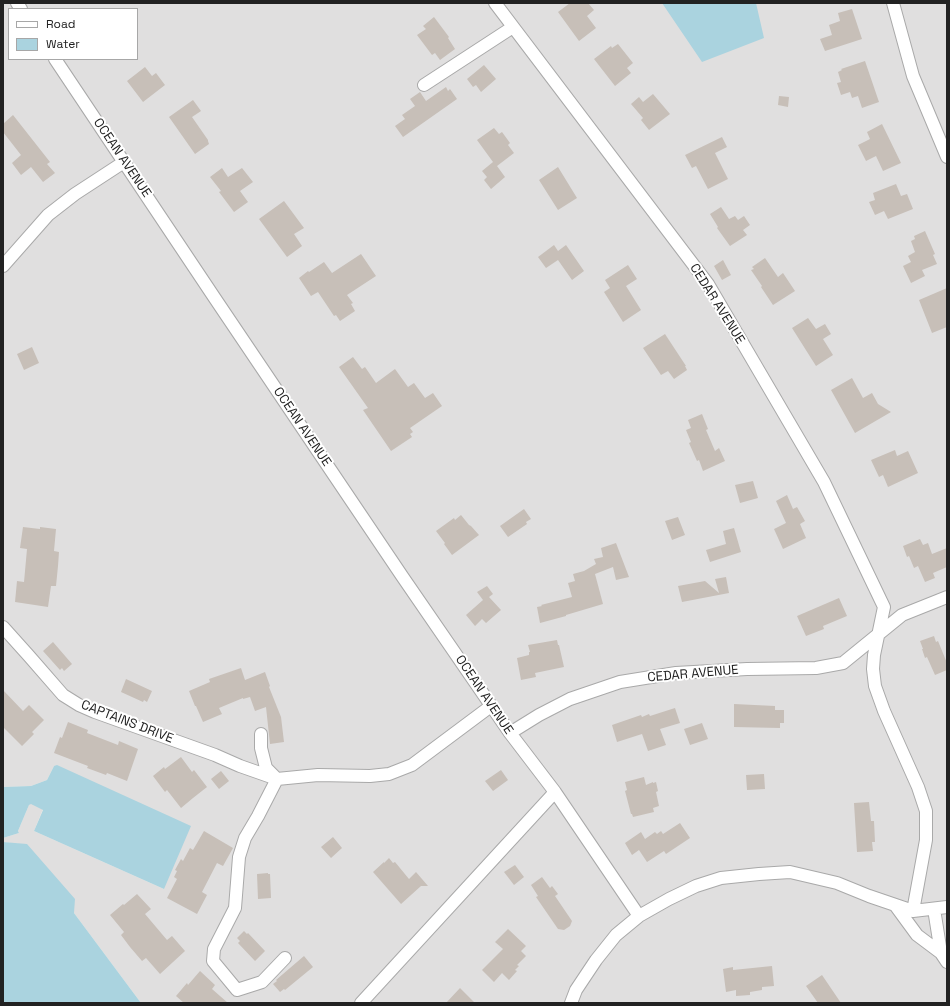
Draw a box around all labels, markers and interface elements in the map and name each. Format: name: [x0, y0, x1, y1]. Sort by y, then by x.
legend: [8, 8, 138, 60]
text: Road: [46, 16, 75, 32]
text: Water: [46, 36, 80, 52]
street label: OCEAN AVENUE: [90, 115, 154, 201]
street label: CEDAR AVENUE: [686, 261, 748, 347]
street label: OCEAN AVENUE: [270, 384, 334, 470]
street label: OCEAN AVENUE: [452, 652, 516, 738]
street label: CEDAR AVENUE: [647, 662, 739, 686]
street label: CAPTAINS DRIVE: [79, 697, 175, 747]

